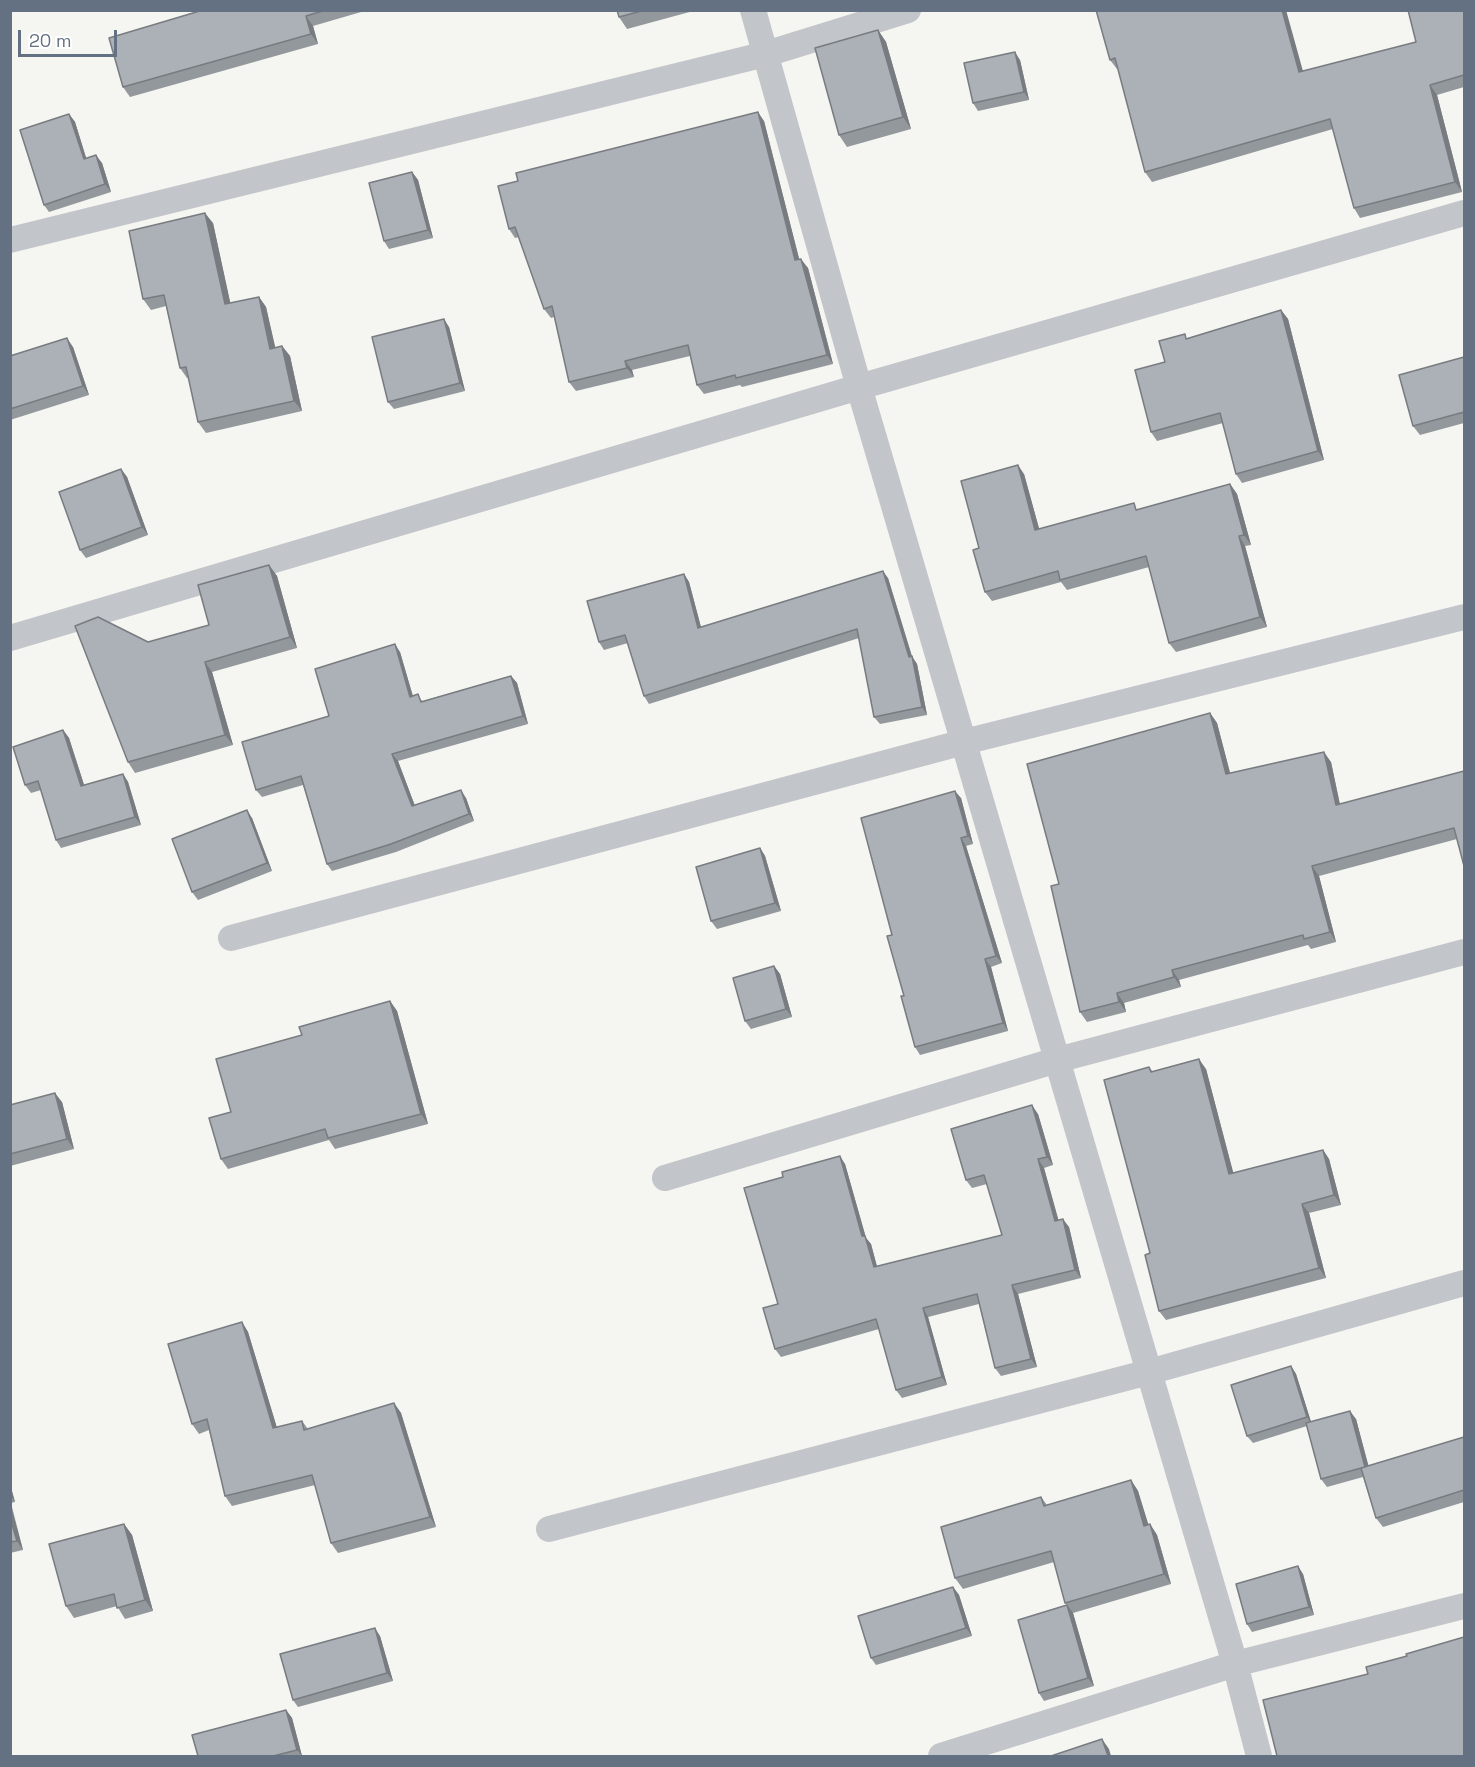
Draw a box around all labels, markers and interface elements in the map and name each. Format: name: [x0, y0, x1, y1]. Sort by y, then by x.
scale bar: [21, 18, 120, 56]
text: 20 m: [29, 29, 72, 52]

